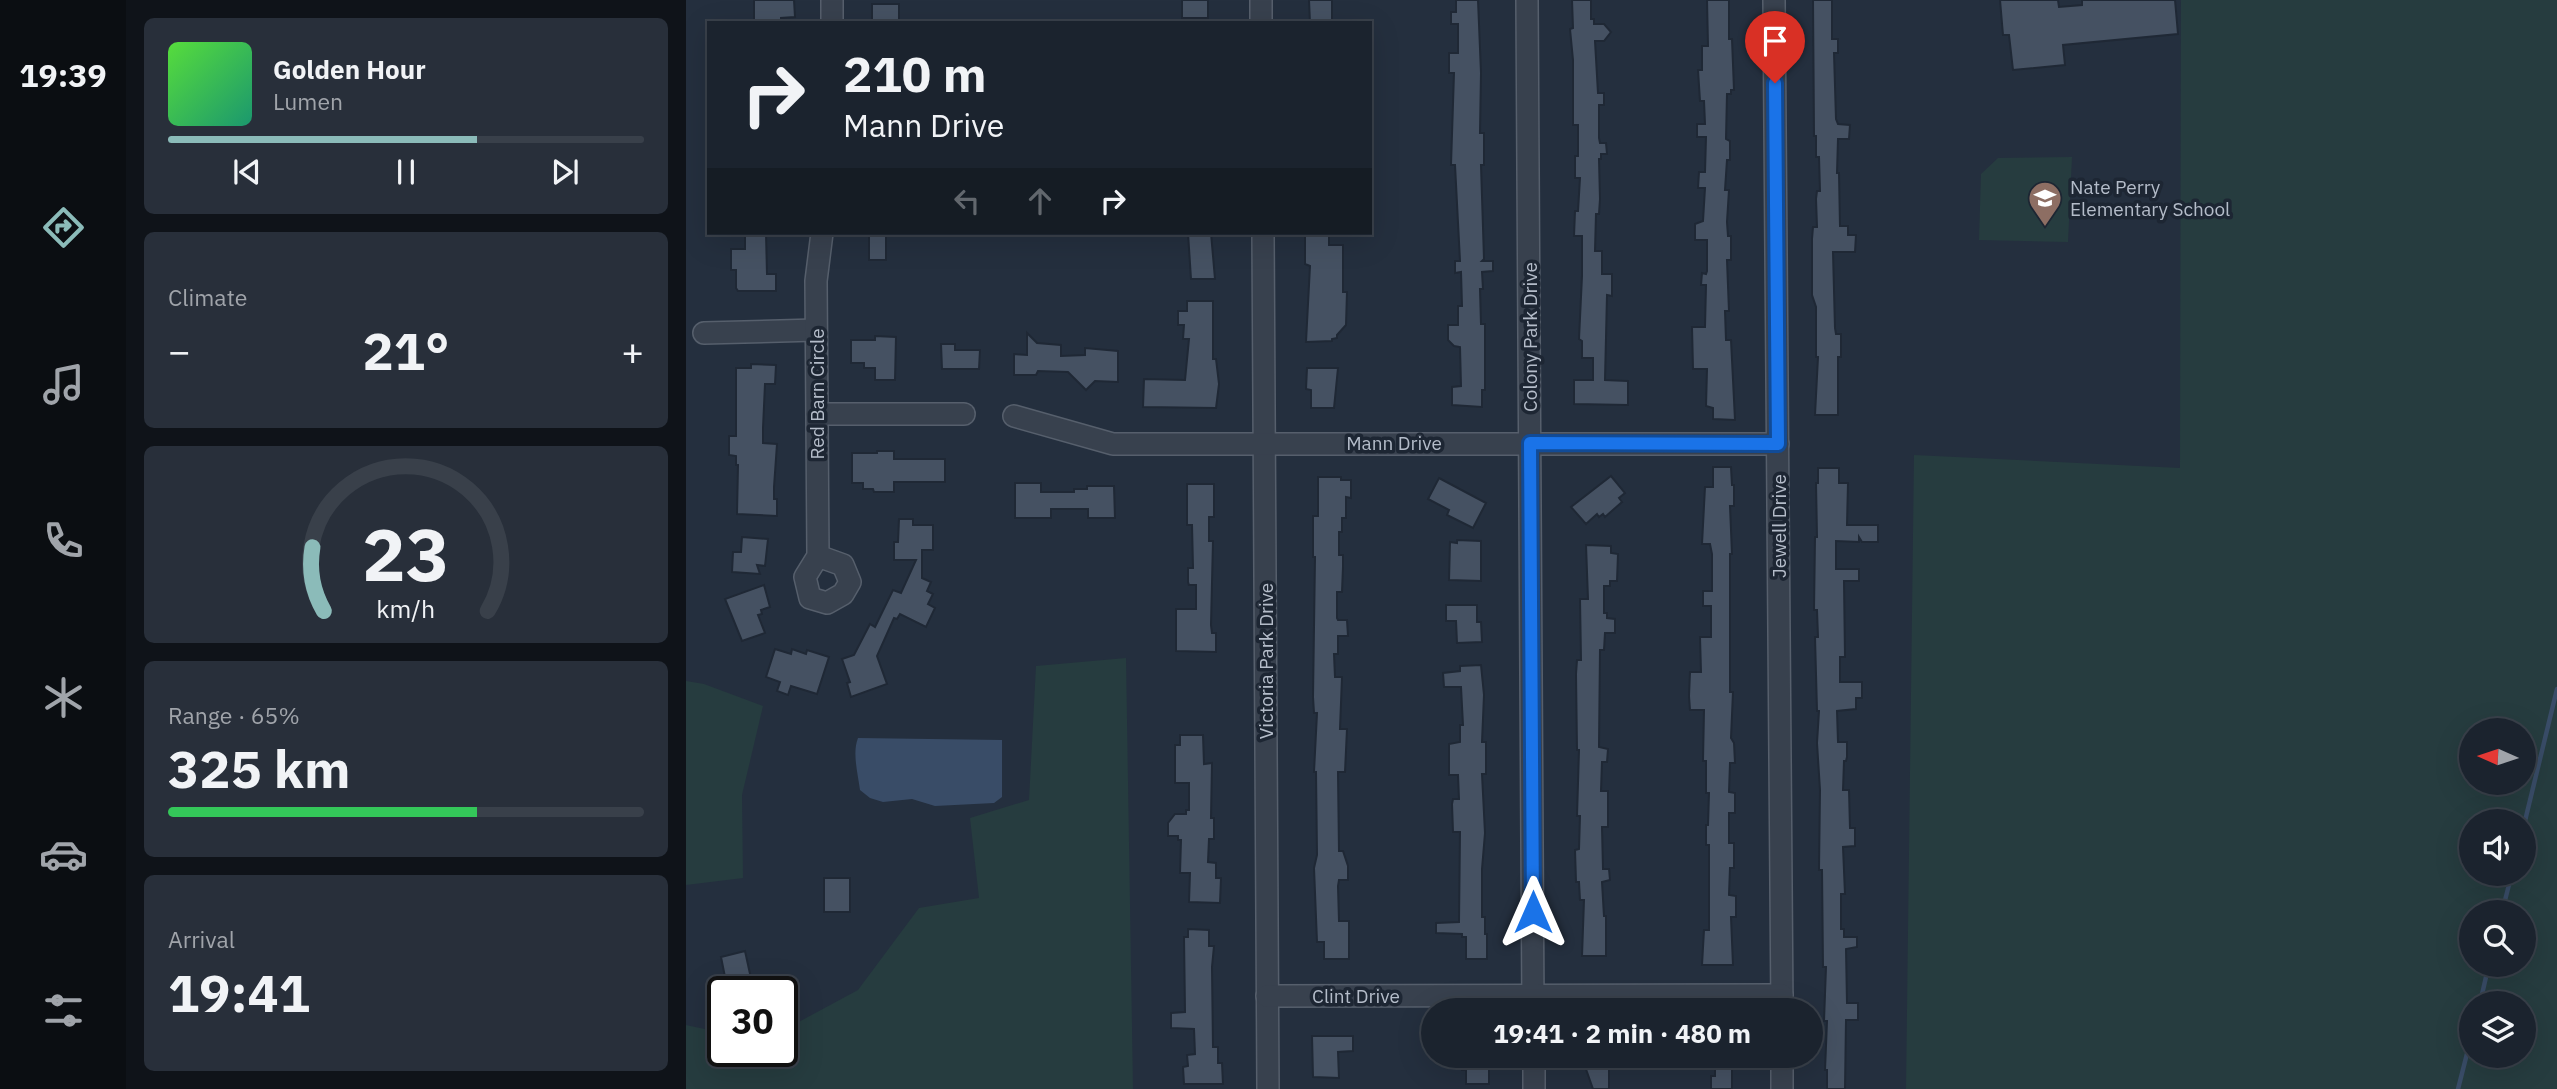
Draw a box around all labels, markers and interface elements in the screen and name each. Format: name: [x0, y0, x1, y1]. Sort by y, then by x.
pin: [1745, 11, 1805, 83]
icon: arrive: [1756, 22, 1794, 60]
text: 210 m: [843, 42, 987, 105]
icon: right: [728, 49, 819, 140]
text: Golden Hour: [273, 52, 426, 86]
text: 19:39: [19, 54, 107, 96]
text: Lumen: [273, 86, 343, 116]
text: Mann Drive: [843, 104, 1004, 146]
icon: previous: [228, 153, 266, 191]
icon: pause: [387, 153, 425, 191]
icon: next: [546, 153, 584, 191]
place label: Nate Perry Elementary School: [2070, 175, 2230, 221]
school or university icon: Nate Perry Elementary School: [2026, 179, 2064, 228]
icon: left: [948, 182, 986, 220]
icon: ahead: [1021, 182, 1059, 220]
icon: right: [1094, 182, 1132, 220]
icon: directions: [39, 203, 88, 252]
street label: Colony Park Drive: [1518, 262, 1542, 412]
text: Climate: [168, 282, 247, 312]
text: 21°: [363, 317, 449, 384]
text: −: [168, 326, 191, 375]
text: +: [621, 326, 644, 375]
street label: Red Barn Circle: [805, 328, 829, 460]
icon: music: [39, 360, 88, 409]
street label: Mann Drive: [1346, 431, 1442, 455]
street label: Jewell Drive: [1767, 474, 1791, 578]
text: 23: [362, 506, 450, 601]
icon: phone: [39, 516, 88, 565]
street label: Victoria Park Drive: [1254, 583, 1278, 739]
text: km/h: [377, 591, 435, 624]
icon: climate: [39, 673, 88, 722]
text: Range · 65%: [168, 700, 300, 730]
north arrow: [2459, 718, 2536, 794]
map controls: [2459, 718, 2536, 1068]
text: 325 km: [168, 735, 350, 802]
button: sound: [2459, 809, 2536, 886]
icon: car: [39, 830, 88, 879]
position arrow: [1496, 875, 1570, 949]
button: search: [2459, 900, 2536, 977]
text: Arrival: [168, 924, 235, 954]
text: 19:41: [168, 959, 310, 1026]
speed limit sign: 30: [707, 976, 798, 1067]
street label: Clint Drive: [1312, 984, 1400, 1008]
icon: filters: [39, 986, 88, 1035]
button: layers: [2459, 991, 2536, 1068]
text: 19:41 · 2 min · 480 m: [1493, 1016, 1751, 1050]

